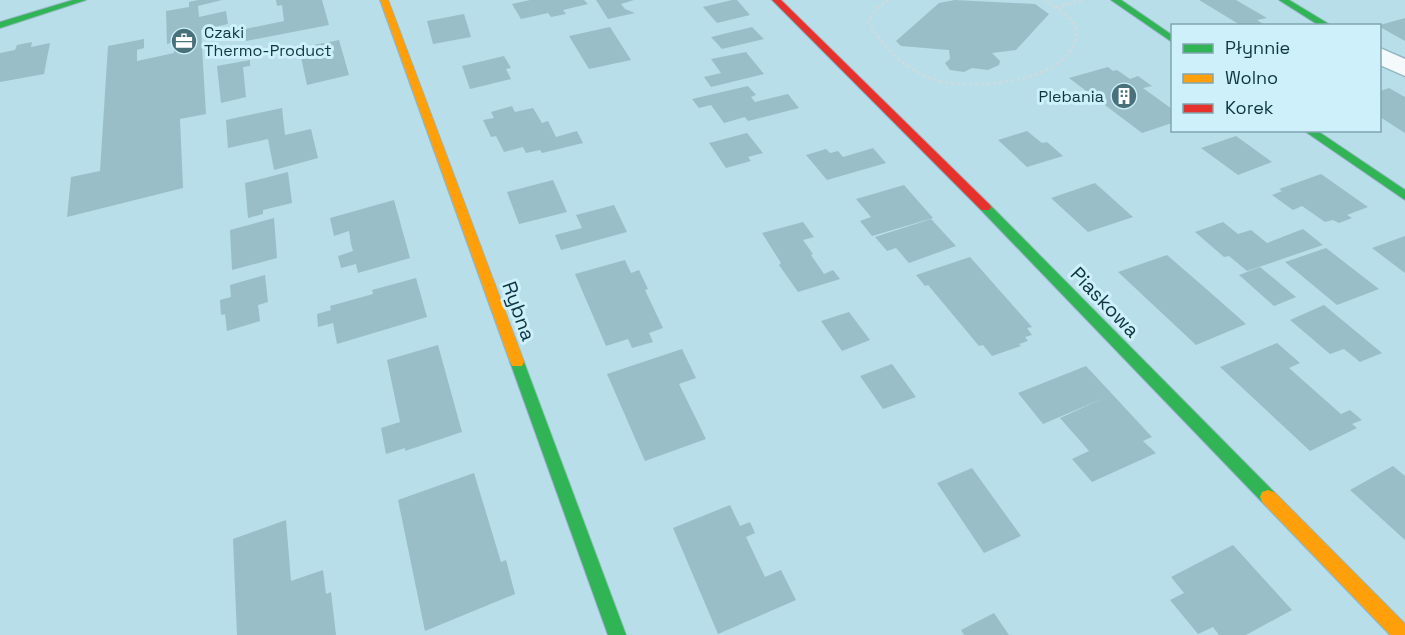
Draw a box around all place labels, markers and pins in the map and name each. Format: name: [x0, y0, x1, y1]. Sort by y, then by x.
place label: Czaki Thermo-Product: [204, 22, 332, 61]
office icon: Czaki Thermo-Product: [169, 26, 199, 56]
building icon: Plebania: [1109, 81, 1139, 111]
place label: Plebania: [1039, 86, 1104, 107]

